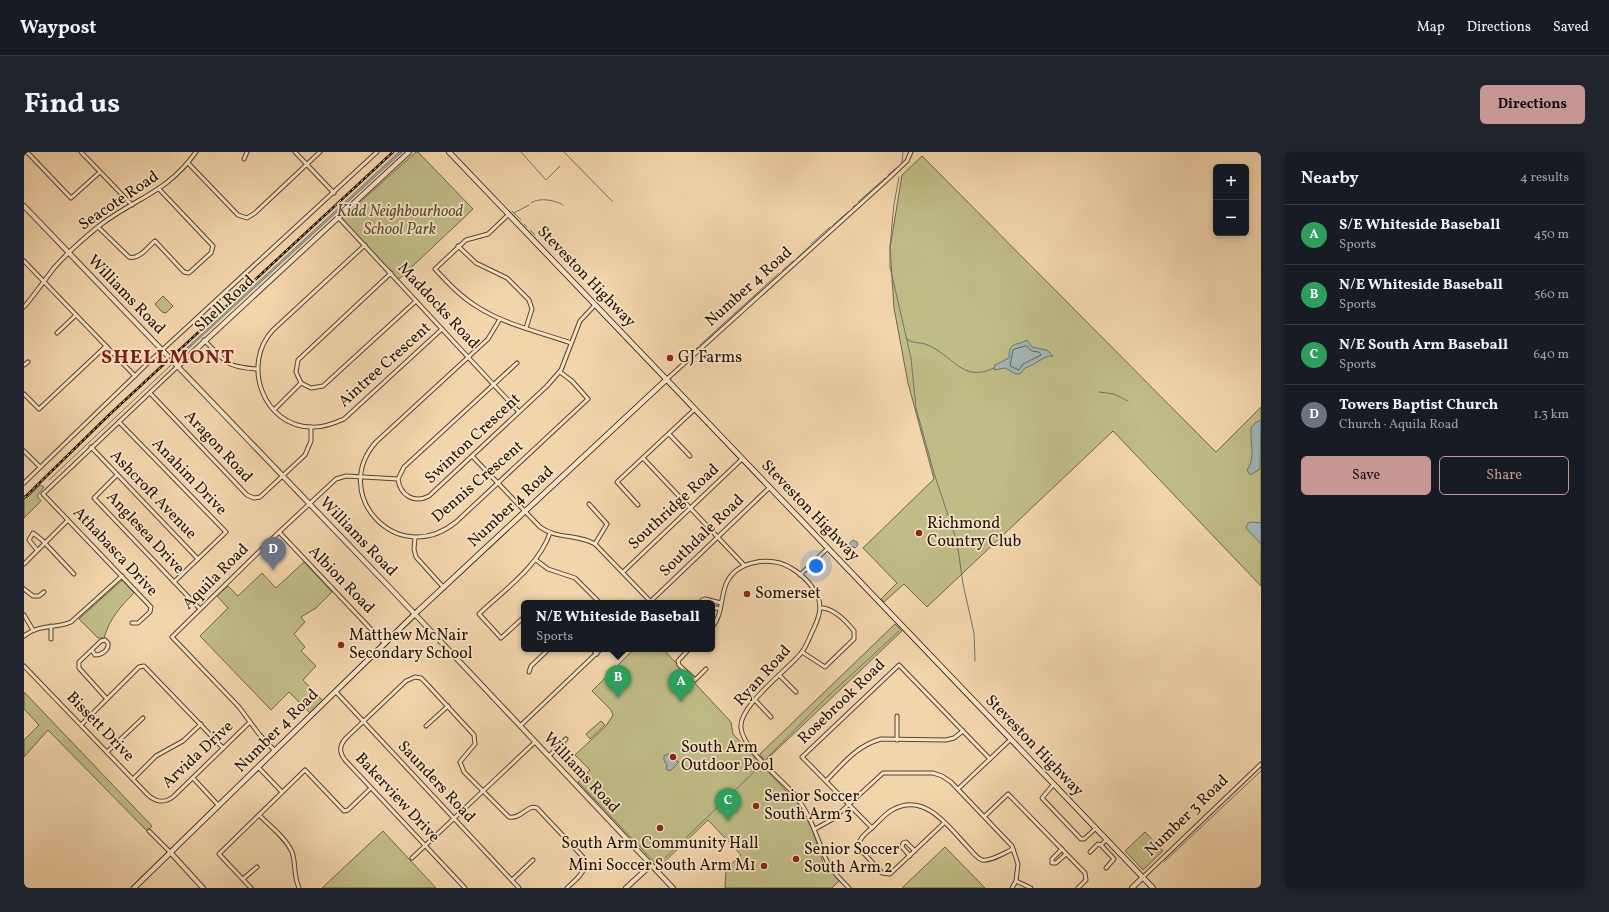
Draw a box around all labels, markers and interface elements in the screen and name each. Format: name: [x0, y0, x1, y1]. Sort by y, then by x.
text: Waypost: [20, 15, 96, 41]
text: Map: [1417, 18, 1445, 37]
text: Directions: [1467, 18, 1531, 37]
text: Saved: [1553, 18, 1589, 37]
text: Find us: [24, 85, 120, 124]
button: Directions: [1480, 85, 1585, 124]
map controls: [1213, 164, 1249, 236]
button: +: [1213, 164, 1249, 200]
street label: Seacote Road: [75, 166, 163, 236]
text: Nearby: [1301, 167, 1359, 190]
text: 4 results: [1520, 169, 1569, 187]
button: −: [1213, 200, 1249, 236]
park label: Kidd Neighbourhood School Park: [337, 201, 464, 241]
text: S/E Whiteside Baseball: [1339, 215, 1500, 236]
street label: Steveston Highway: [532, 221, 641, 333]
text: A: [1309, 226, 1319, 244]
text: 450 m: [1534, 226, 1569, 244]
text: Sports: [1339, 236, 1376, 254]
street label: Number 4 Road: [701, 242, 797, 332]
street label: Williams Road: [82, 250, 170, 340]
street label: Maddocks Road: [392, 258, 484, 354]
street label: Shell Road: [190, 270, 260, 338]
text: N/E Whiteside Baseball: [1339, 275, 1503, 296]
text: B: [1310, 286, 1318, 304]
text: 560 m: [1534, 286, 1569, 304]
text: Sports: [1339, 296, 1376, 314]
street label: Aintree Crescent: [334, 317, 436, 413]
text: N/E South Arm Baseball: [1339, 335, 1508, 356]
district label: SHELLMONT: [101, 344, 235, 372]
text: C: [1310, 346, 1318, 364]
text: 640 m: [1533, 346, 1569, 364]
place label: GJ Farms: [678, 347, 742, 369]
marker: GJ Farms: [665, 353, 675, 363]
text: Sports: [1339, 356, 1376, 374]
street label: Swinton Crescent: [420, 388, 526, 489]
text: Towers Baptist Church: [1339, 395, 1498, 416]
street label: Aragon Road: [179, 406, 257, 488]
text: D: [1309, 406, 1319, 424]
text: 1.3 km: [1534, 406, 1569, 424]
text: Church · Aquila Road: [1339, 416, 1459, 434]
street label: Anahim Drive: [147, 434, 231, 520]
street label: Dennis Crescent: [427, 436, 529, 528]
street label: Ashcroft Avenue: [105, 445, 201, 545]
street label: Steveston Highway: [756, 455, 865, 567]
button: Save: [1301, 456, 1431, 495]
button: Share: [1439, 456, 1569, 495]
street label: Southridge Road: [624, 459, 724, 555]
street label: Number 4 Road: [463, 461, 559, 553]
street label: Anglesea Drive: [101, 487, 189, 579]
street label: Southdale Road: [655, 490, 749, 582]
street label: Williams Road: [314, 492, 402, 582]
street label: Athabasca Drive: [68, 502, 162, 602]
place label: Richmond Country Club: [927, 513, 1021, 553]
marker: Richmond Country Club: [914, 528, 924, 538]
pin: D: [260, 537, 286, 570]
street label: Aquila Road: [178, 539, 254, 615]
street label: Albion Road: [303, 541, 379, 619]
your location: [806, 556, 826, 576]
place label: Somerset: [755, 583, 821, 605]
marker: Somerset: [742, 589, 752, 599]
popup: [521, 600, 715, 652]
text: N/E Whiteside Baseball: [536, 607, 700, 628]
place label: Matthew McNair Secondary School: [349, 625, 473, 665]
text: Sports: [536, 628, 573, 646]
marker: Matthew McNair Secondary School: [336, 640, 346, 650]
street label: Ryan Road: [729, 640, 797, 712]
street label: Rosebrook Road: [793, 655, 891, 749]
pin: B: [605, 665, 631, 698]
pin: A: [668, 669, 694, 702]
street label: Number 4 Road: [230, 684, 324, 778]
street label: Bissett Drive: [61, 687, 139, 767]
street label: Steveston Highway: [980, 690, 1089, 802]
street label: Arvida Drive: [157, 716, 239, 794]
street label: Williams Road: [538, 728, 624, 818]
street label: Saunders Road: [392, 736, 480, 828]
place label: South Arm Outdoor Pool: [681, 737, 774, 777]
street label: Bakerview Drive: [350, 748, 444, 848]
marker: South Arm Outdoor Pool: [668, 752, 678, 762]
street label: Number 3 Road: [1140, 770, 1234, 862]
place label: Senior Soccer South Arm 3: [764, 786, 859, 826]
pin: C: [715, 788, 741, 821]
marker: Senior Soccer South Arm 3: [751, 801, 761, 811]
marker: South Arm Community Hall: [655, 823, 665, 833]
place label: South Arm Community Hall: [561, 833, 759, 855]
place label: Senior Soccer South Arm 2: [804, 839, 899, 879]
marker: Senior Soccer South Arm 2: [791, 854, 801, 864]
place label: Mini Soccer South Arm M1: [568, 855, 756, 877]
marker: Mini Soccer South Arm M1: [759, 861, 769, 871]

